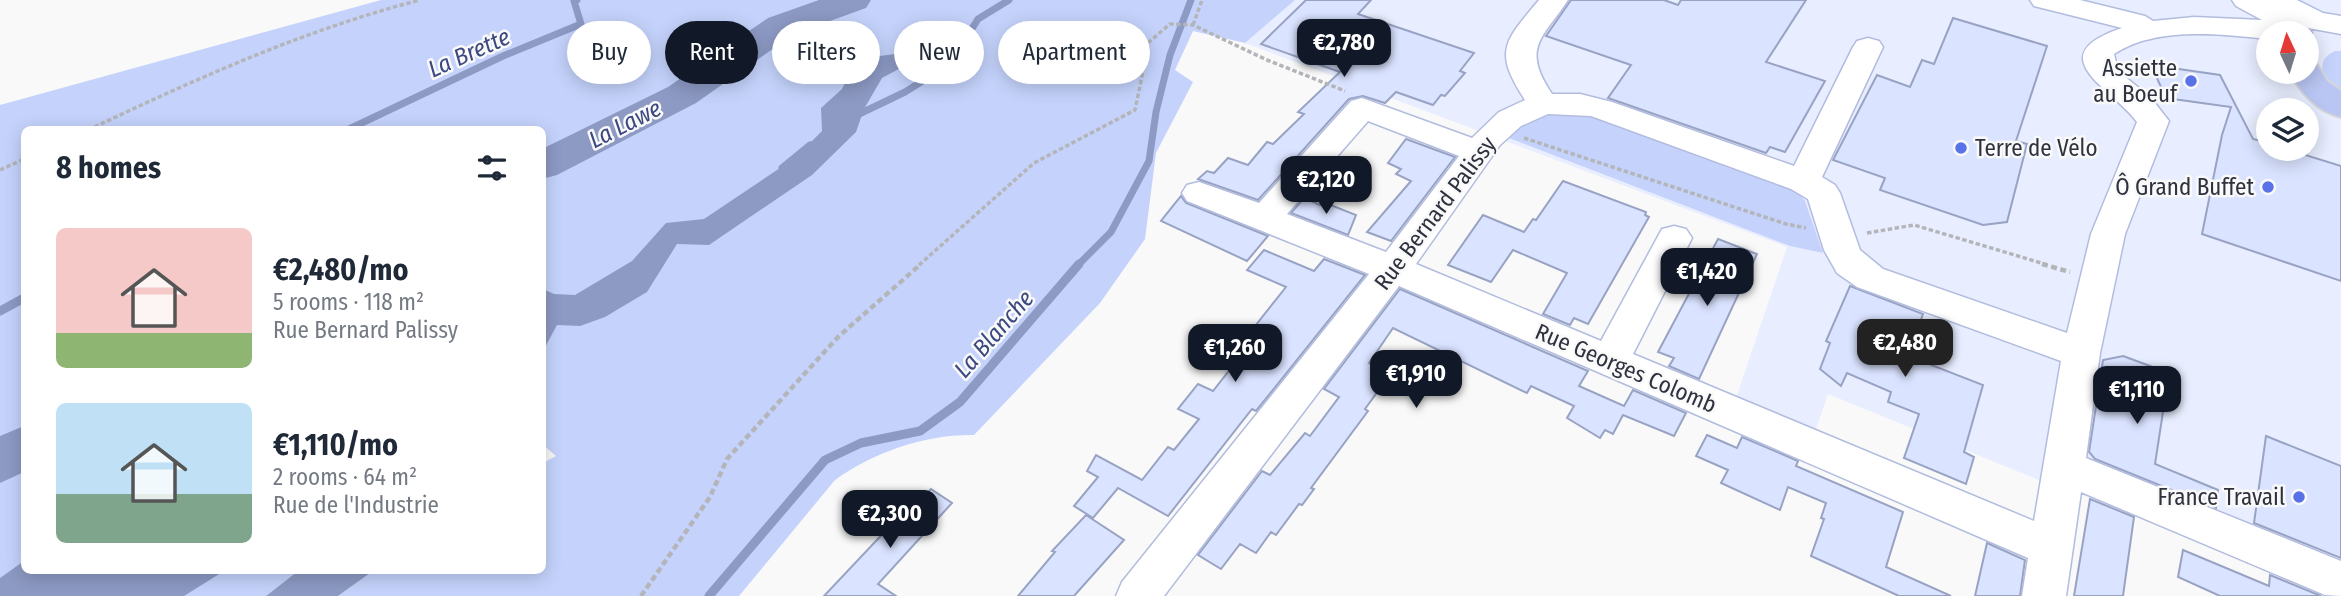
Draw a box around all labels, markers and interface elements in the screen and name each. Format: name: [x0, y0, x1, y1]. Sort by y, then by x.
pin: €2,780: [1287, 20, 1401, 79]
chip: Buy: [567, 21, 651, 84]
chip: Rent: [665, 21, 758, 84]
chip: Filters: [772, 21, 880, 84]
chip: New: [894, 21, 984, 84]
chip: Apartment: [998, 21, 1150, 84]
north arrow: [2256, 21, 2319, 84]
map controls: [2256, 21, 2319, 161]
water label: La Brette: [424, 23, 514, 83]
text: €2,780: [1313, 28, 1375, 56]
place label: Assiette au Boeuf: [2093, 54, 2179, 108]
marker: Assiette au Boeuf: [2183, 73, 2199, 89]
water label: La Lawe: [584, 94, 666, 154]
button: layers: [2256, 98, 2319, 161]
street label: Rue Bernard Palissy: [1368, 130, 1502, 295]
place label: Terre de Vélo: [1975, 134, 2098, 162]
marker: Terre de Vélo: [1953, 140, 1969, 156]
icon: filters: [473, 149, 511, 187]
text: 8 homes: [56, 150, 161, 186]
pin: €2,120: [1269, 156, 1383, 216]
text: €2,120: [1297, 165, 1355, 193]
place label: Ô Grand Buffet: [2115, 172, 2254, 201]
marker: Ô Grand Buffet: [2260, 179, 2276, 195]
pin: €1,420: [1650, 248, 1764, 308]
text: €2,480/mo: [273, 252, 408, 288]
icon: home: [112, 256, 196, 340]
text: €1,420: [1677, 257, 1737, 285]
water label: La Blanche: [948, 285, 1040, 383]
text: 5 rooms · 118 m²: [273, 288, 424, 316]
text: Rue Bernard Palissy: [273, 316, 458, 344]
street label: Rue Georges Colomb: [1531, 317, 1721, 419]
pin: €2,480: [1848, 320, 1962, 379]
pin: €1,260: [1178, 324, 1292, 384]
text: €2,480: [1873, 328, 1937, 356]
text: €1,260: [1204, 333, 1266, 361]
pin: €1,910: [1359, 350, 1473, 410]
text: €1,910: [1386, 359, 1446, 387]
pin: €1,110: [2080, 366, 2194, 426]
text: €1,110: [2109, 375, 2165, 403]
text: €1,110/mo: [273, 427, 398, 463]
icon: home: [112, 431, 196, 515]
text: 2 rooms · 64 m²: [273, 463, 417, 491]
place label: France Travail: [2158, 483, 2285, 511]
marker: France Travail: [2291, 489, 2307, 505]
pin: €2,300: [833, 490, 947, 550]
text: Rue de l'Industrie: [273, 491, 439, 519]
text: €2,300: [858, 499, 922, 527]

